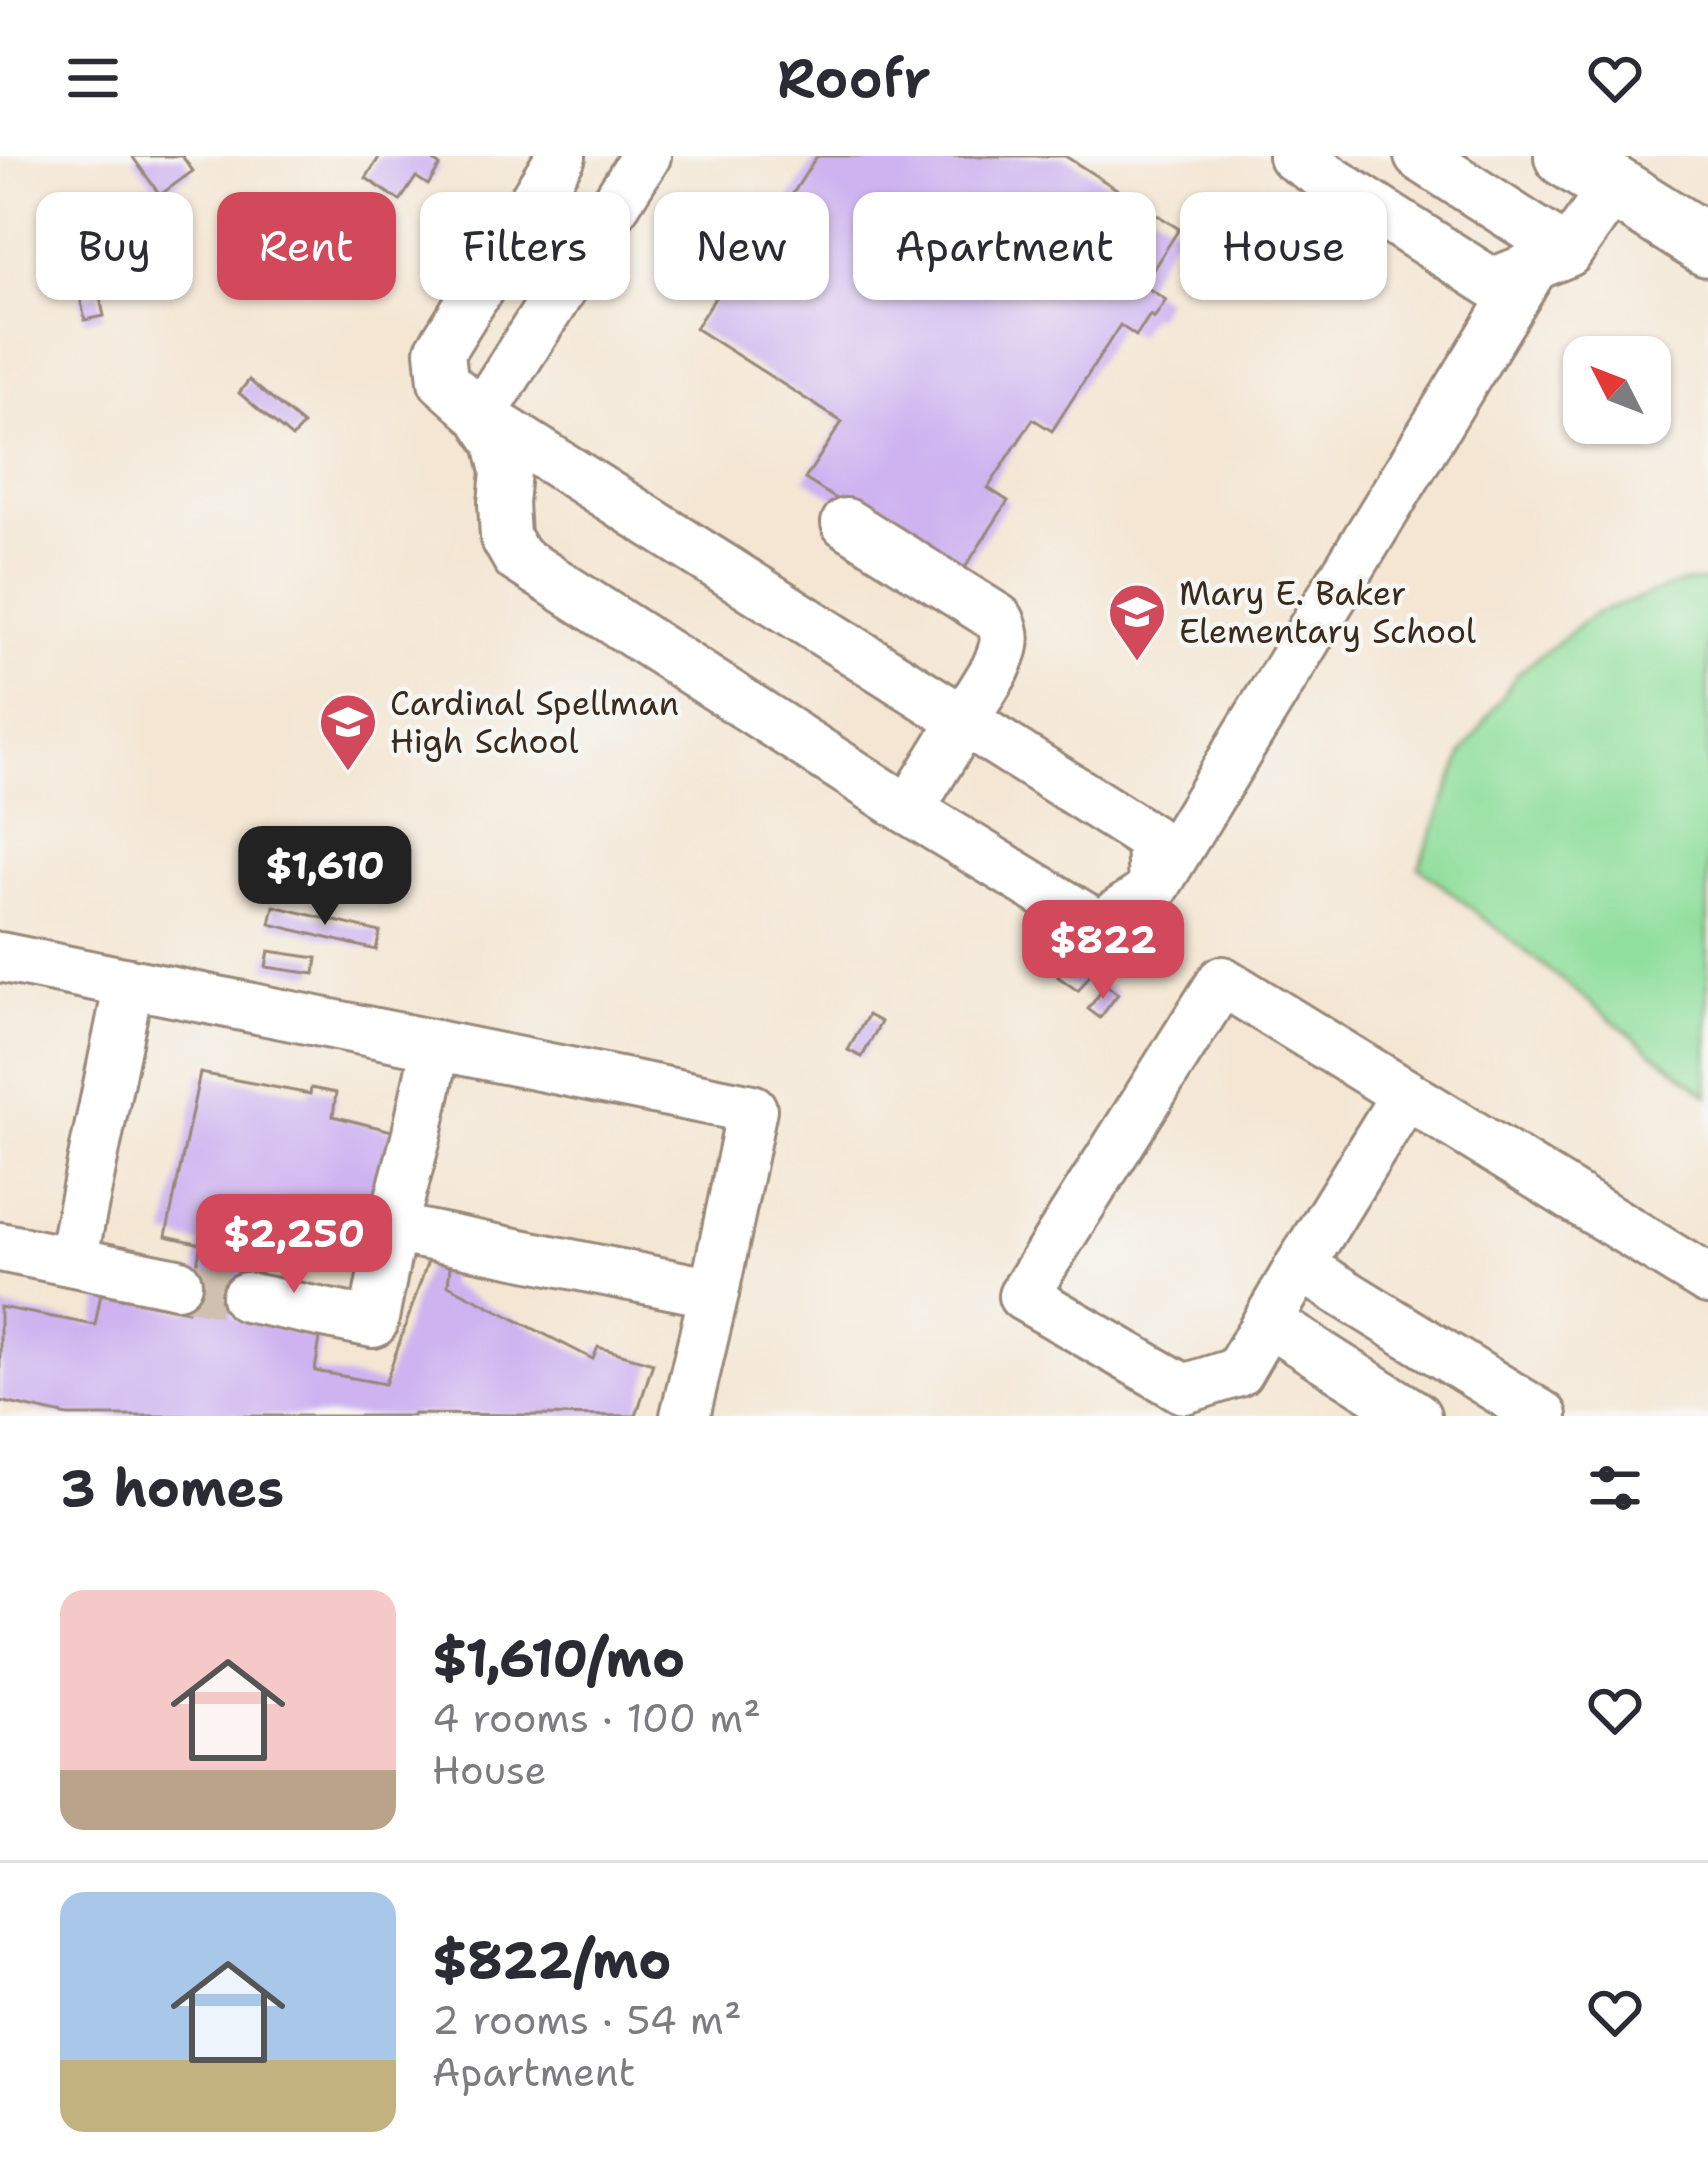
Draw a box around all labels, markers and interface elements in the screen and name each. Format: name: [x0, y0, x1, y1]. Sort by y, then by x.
text: Roofr: [777, 42, 931, 114]
icon: menu: [60, 45, 126, 111]
icon: heart: [1582, 45, 1648, 111]
chip: Buy: [36, 192, 193, 300]
chip: Rent: [217, 192, 396, 300]
chip: Filters: [420, 192, 630, 300]
chip: New: [654, 192, 829, 300]
chip: Apartment: [853, 192, 1156, 300]
chip: House: [1180, 192, 1387, 300]
north arrow: [1563, 336, 1671, 444]
map controls: [1563, 336, 1671, 444]
place label: Mary E. Baker Elementary School: [1179, 571, 1476, 654]
school or university icon: Mary E. Baker Elementary School: [1106, 581, 1168, 663]
place label: Cardinal Spellman High School: [390, 681, 679, 764]
school or university icon: Cardinal Spellman High School: [317, 691, 379, 773]
pin: $1,610: [227, 826, 423, 928]
text: $1,610: [265, 839, 385, 891]
pin: $822: [1032, 900, 1174, 1002]
text: $822: [1049, 913, 1157, 965]
pin: $2,250: [196, 1194, 392, 1296]
text: $2,250: [223, 1207, 365, 1259]
text: 3 homes: [60, 1454, 284, 1522]
icon: filters: [1582, 1455, 1648, 1521]
text: $1,610/mo: [432, 1624, 685, 1692]
icon: home: [156, 1638, 300, 1782]
icon: heart: [1582, 1677, 1648, 1743]
text: 4 rooms · 100 m²: [432, 1692, 761, 1744]
text: House: [432, 1744, 547, 1796]
text: $822/mo: [432, 1926, 671, 1994]
icon: home: [156, 1940, 300, 2084]
icon: heart: [1582, 1979, 1648, 2045]
text: 2 rooms · 54 m²: [432, 1994, 742, 2046]
text: Apartment: [432, 2046, 635, 2098]

